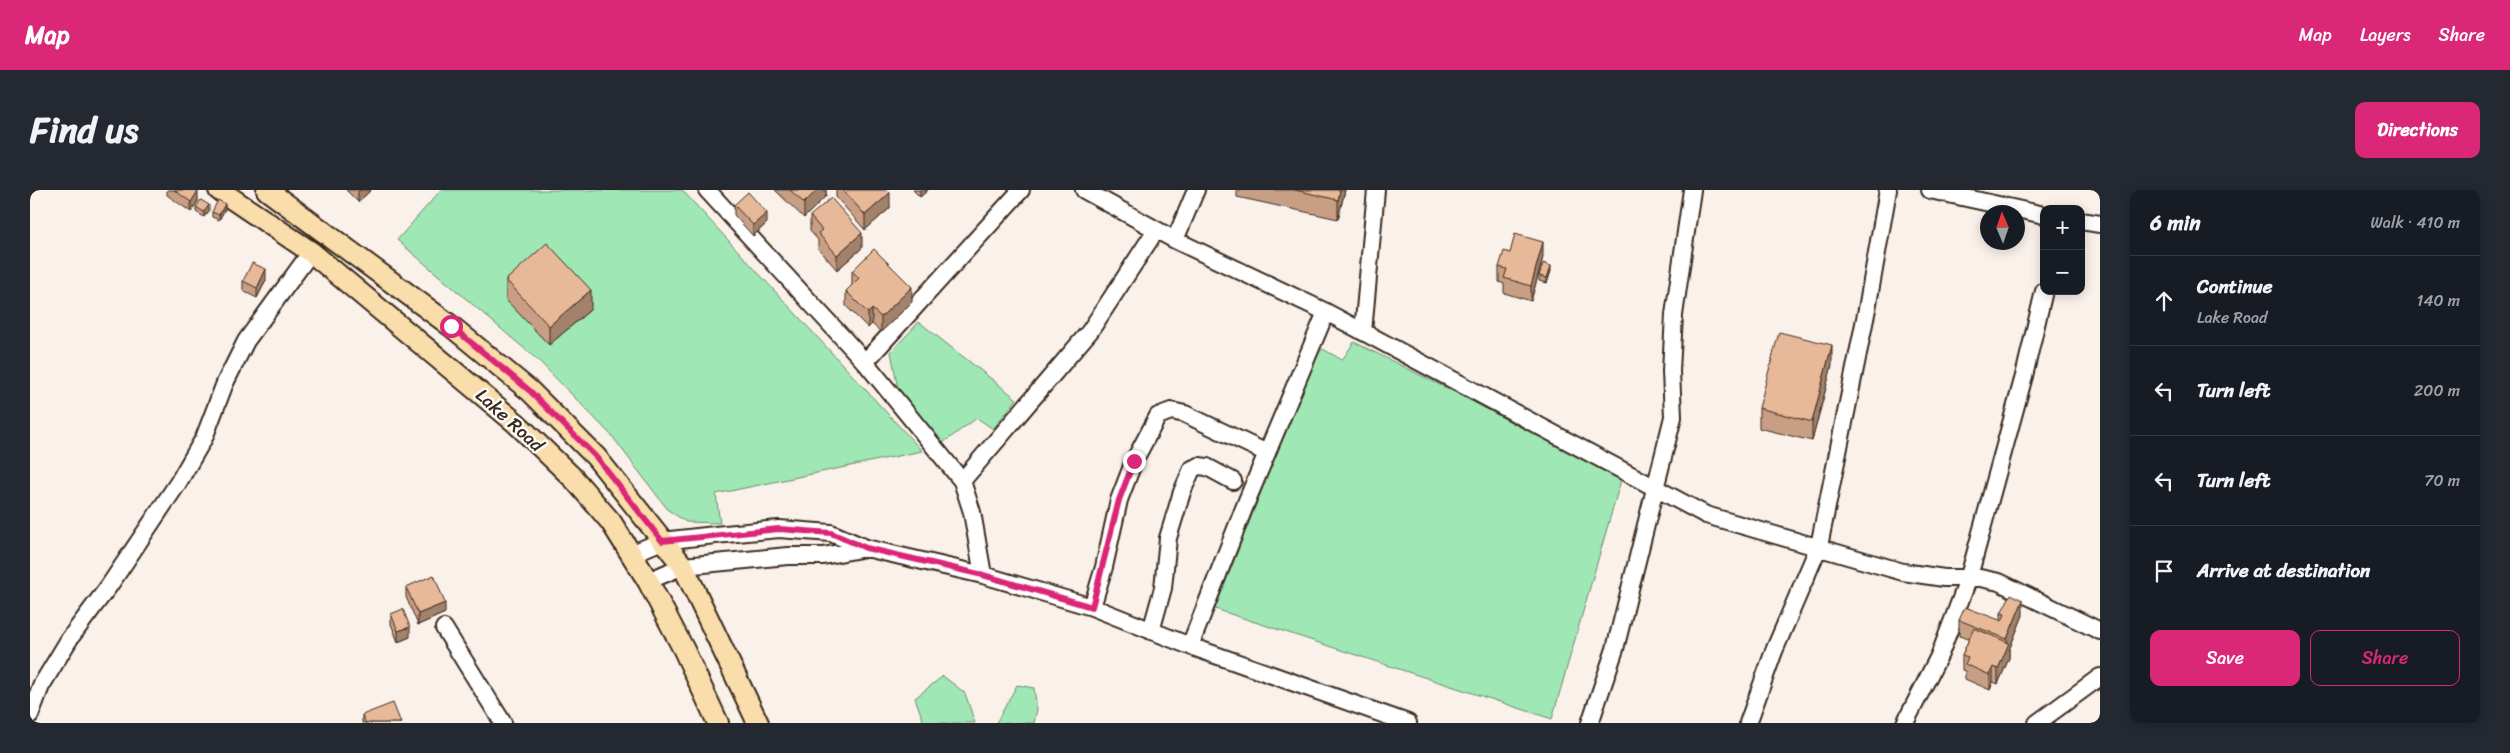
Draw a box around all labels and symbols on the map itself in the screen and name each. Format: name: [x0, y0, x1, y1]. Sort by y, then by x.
north arrow: [1980, 205, 2025, 250]
route start: [440, 315, 463, 338]
street label: Lake Road: [468, 380, 553, 461]
route end: [1123, 450, 1146, 473]

